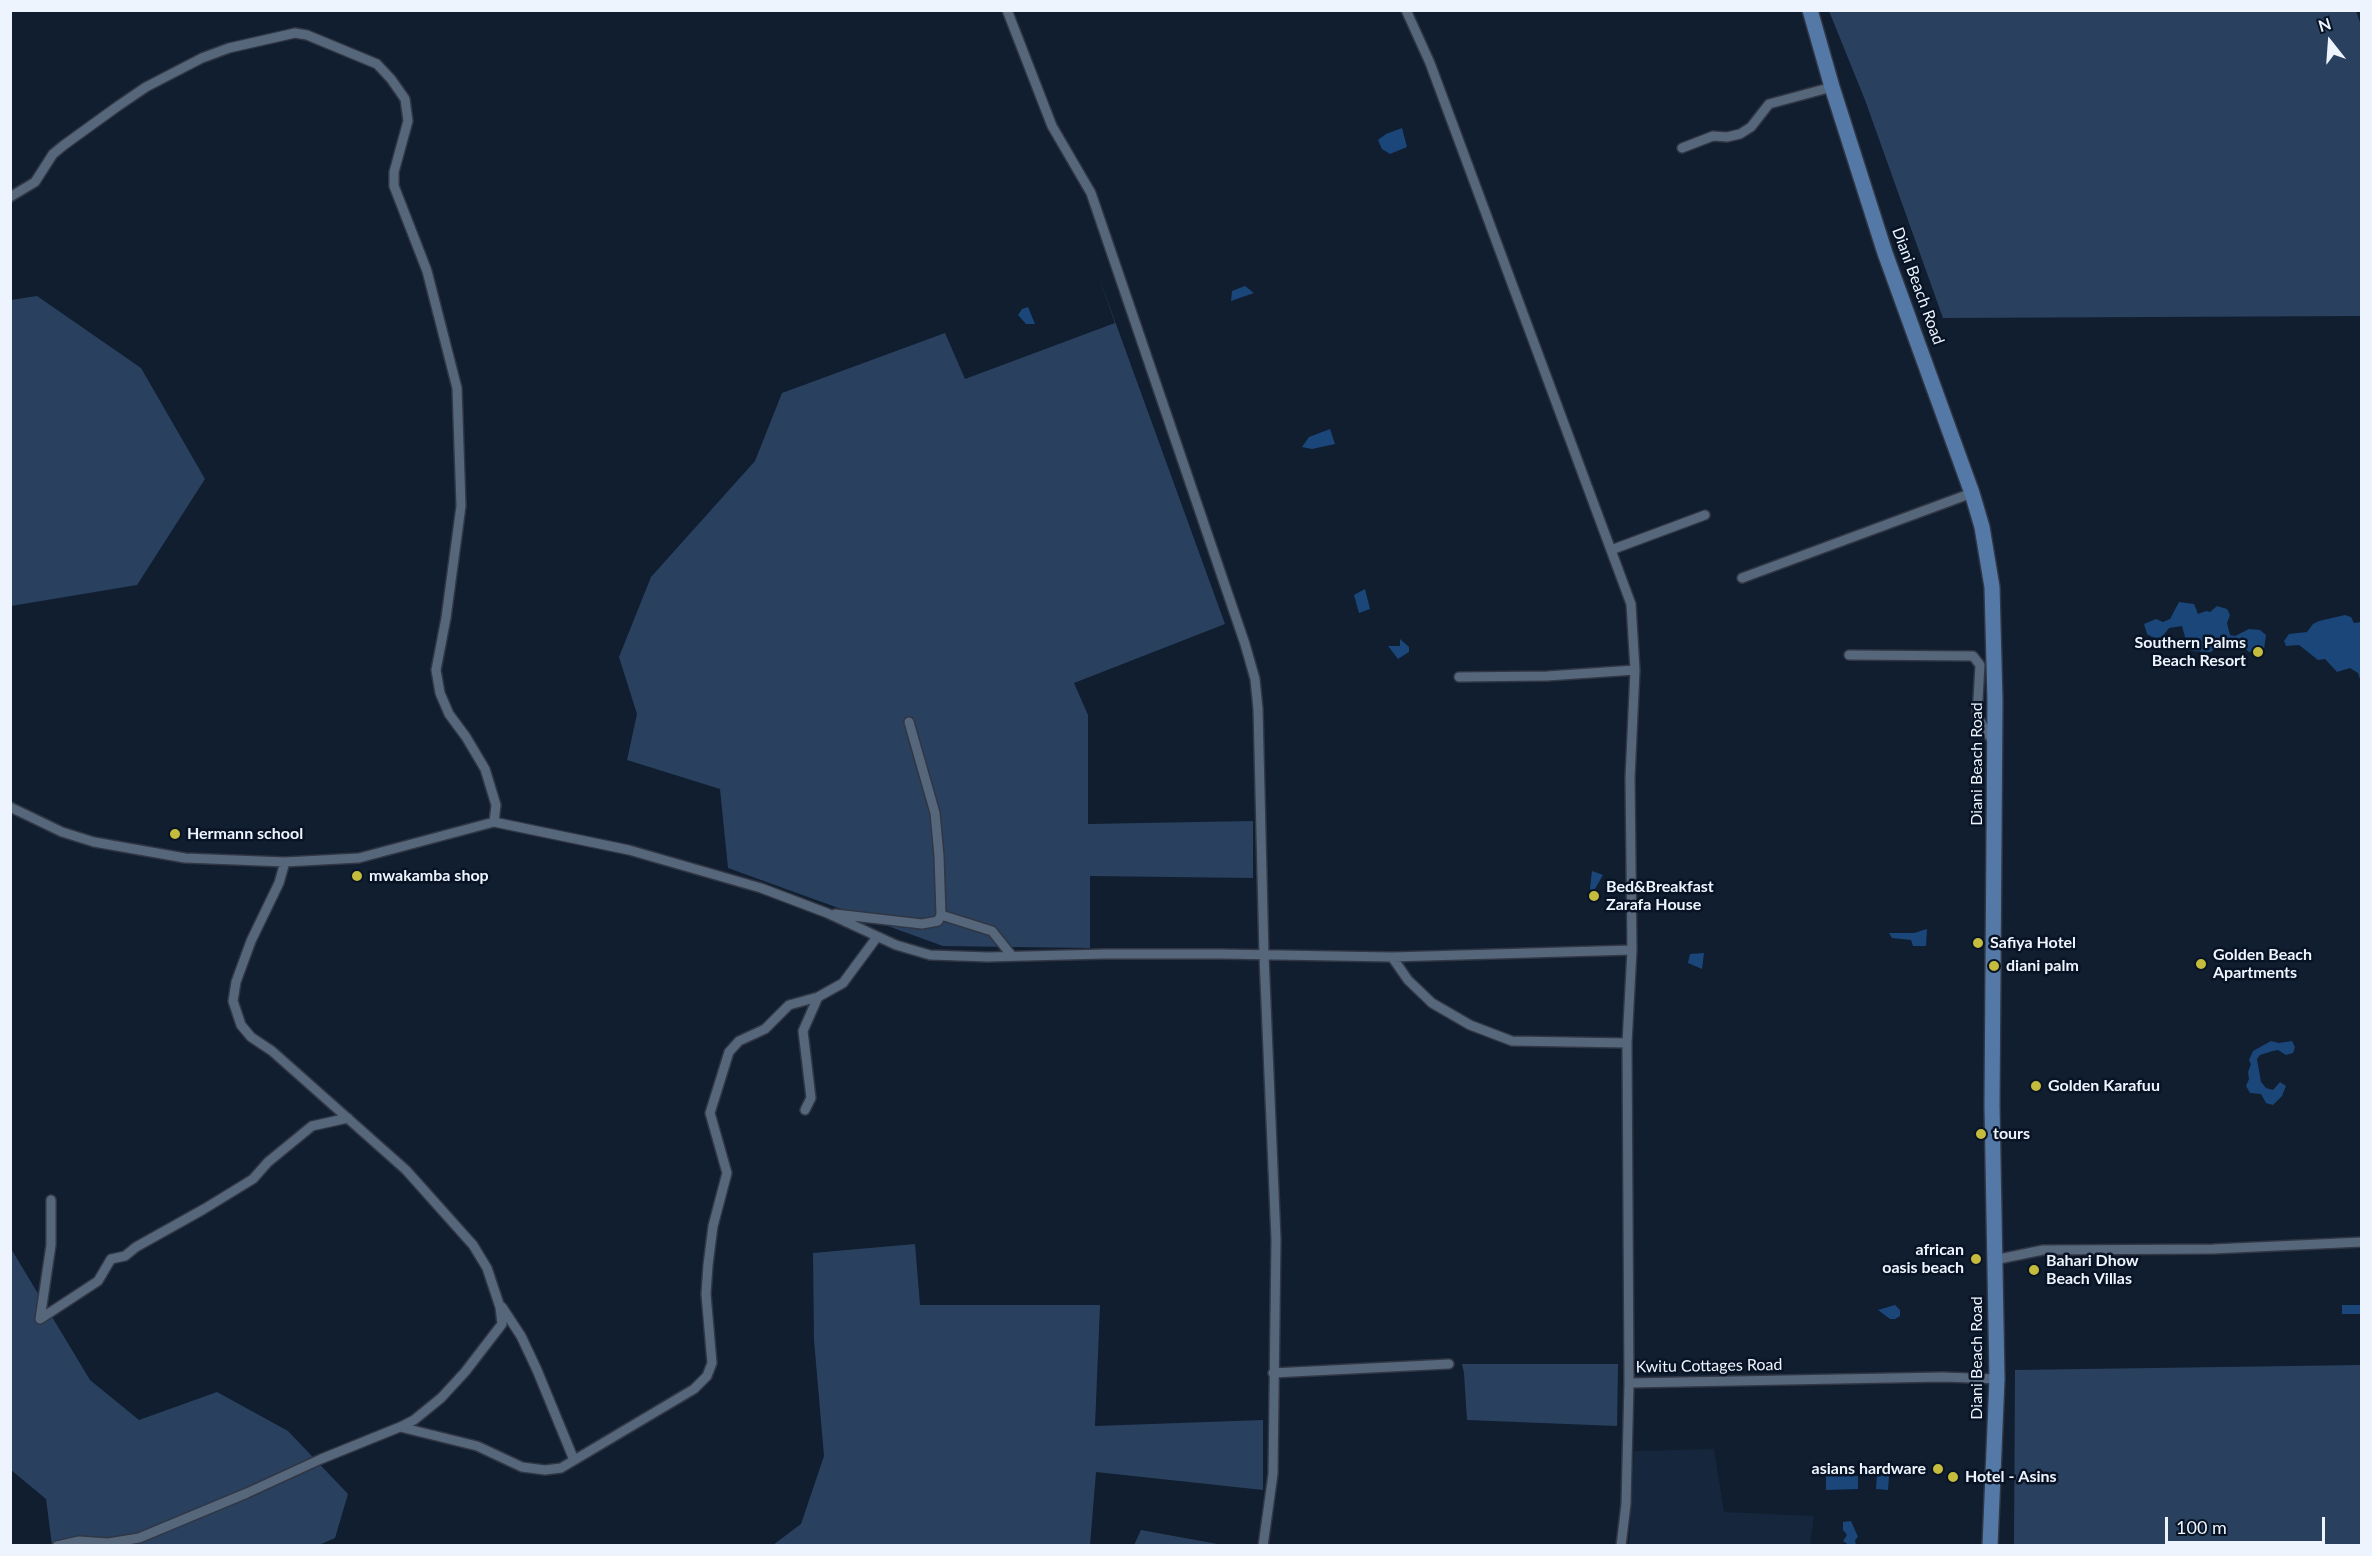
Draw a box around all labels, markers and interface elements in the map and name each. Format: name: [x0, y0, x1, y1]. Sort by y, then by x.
north arrow: [2300, 12, 2360, 72]
text: N: [2316, 13, 2333, 35]
street label: Diani Beach Road: [1888, 225, 1948, 347]
place label: Southern Palms Beach Resort: [2134, 633, 2246, 671]
marker: Southern Palms Beach Resort: [2251, 645, 2265, 659]
street label: Diani Beach Road: [1967, 702, 1987, 826]
place label: Hermann school: [187, 824, 303, 844]
marker: Hermann school: [168, 827, 182, 841]
place label: mwakamba shop: [369, 866, 489, 886]
marker: mwakamba shop: [350, 869, 364, 883]
place label: Bed&Breakfast Zarafa House: [1606, 877, 1714, 915]
marker: Bed&Breakfast Zarafa House: [1587, 889, 1601, 903]
place label: Safiya Hotel: [1990, 933, 2076, 953]
marker: Safiya Hotel: [1971, 936, 1985, 950]
place label: Golden Beach Apartments: [2213, 945, 2312, 983]
place label: diani palm: [2006, 956, 2079, 976]
marker: Golden Beach Apartments: [2194, 957, 2208, 971]
marker: diani palm: [1987, 959, 2001, 973]
place label: Golden Karafuu: [2048, 1076, 2160, 1096]
marker: Golden Karafuu: [2029, 1079, 2043, 1093]
place label: tours: [1993, 1124, 2030, 1144]
marker: tours: [1974, 1127, 1988, 1141]
place label: african oasis beach: [1882, 1240, 1964, 1278]
place label: Bahari Dhow Beach Villas: [2046, 1251, 2139, 1289]
marker: african oasis beach: [1969, 1252, 1983, 1266]
marker: Bahari Dhow Beach Villas: [2027, 1263, 2041, 1277]
street label: Diani Beach Road: [1967, 1296, 1987, 1420]
street label: Kwitu Cottages Road: [1636, 1355, 1782, 1377]
place label: asians hardware: [1812, 1459, 1926, 1479]
marker: asians hardware: [1931, 1462, 1945, 1476]
place label: Hotel - Asins: [1965, 1467, 2057, 1487]
marker: Hotel - Asins: [1946, 1470, 1960, 1484]
scale bar: [2168, 1505, 2328, 1543]
text: 100 m: [2176, 1516, 2227, 1538]

